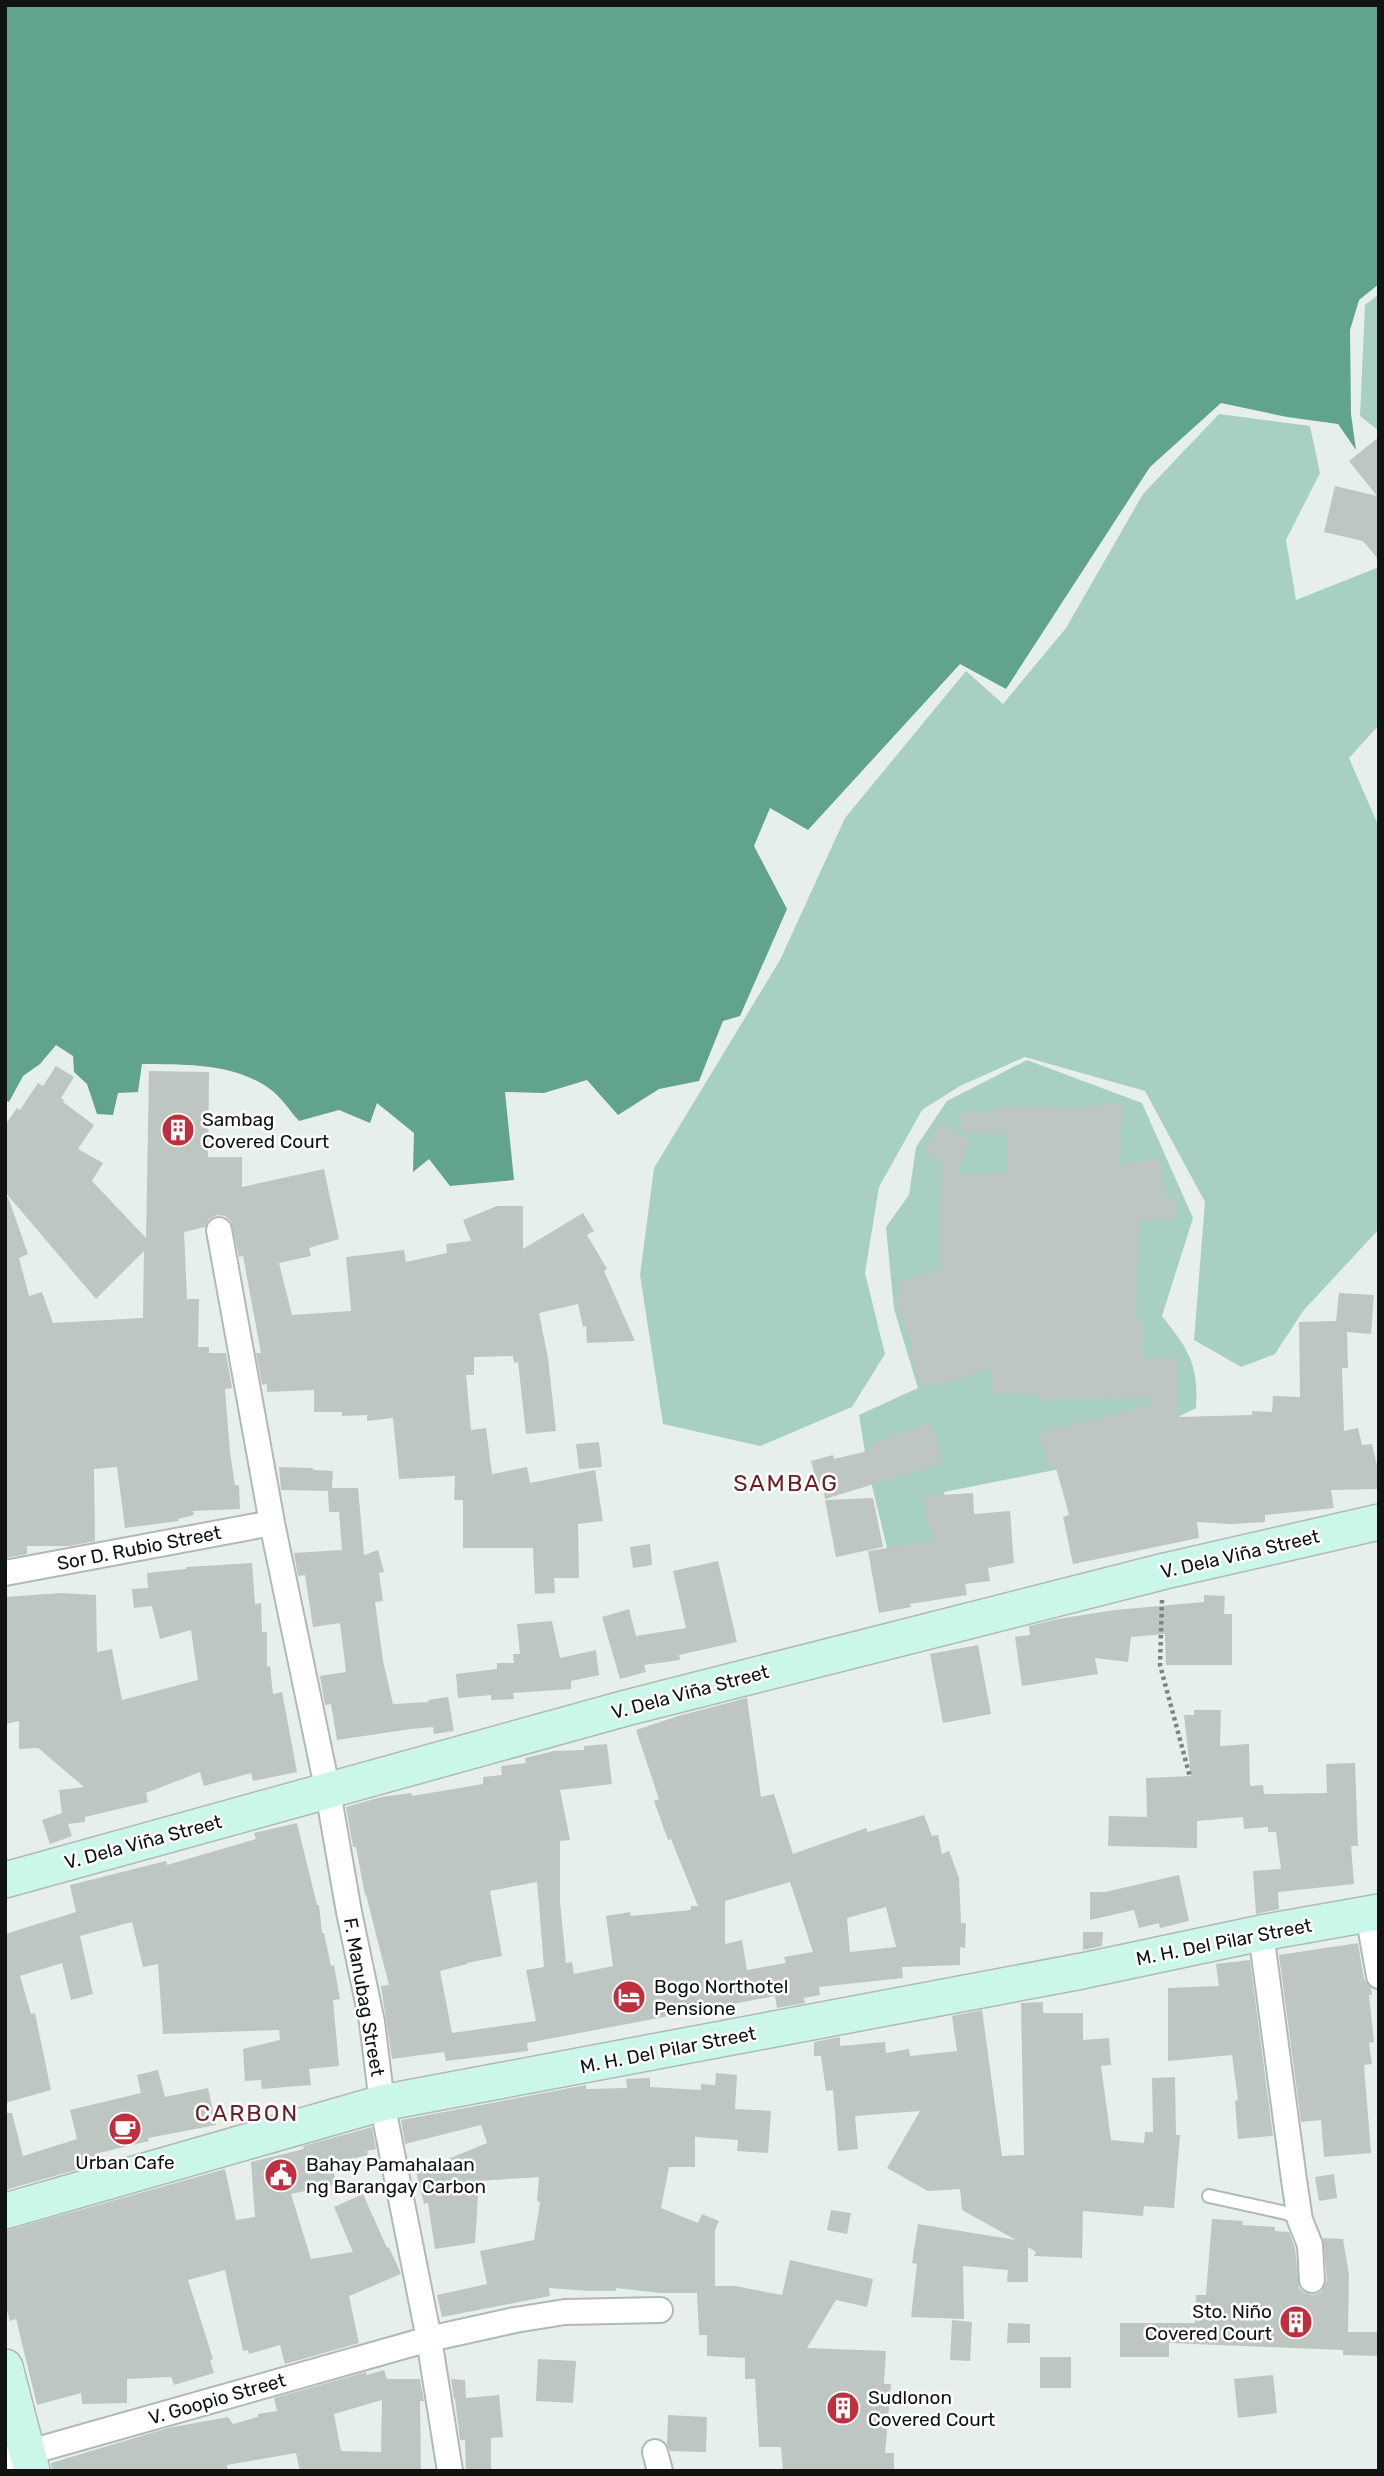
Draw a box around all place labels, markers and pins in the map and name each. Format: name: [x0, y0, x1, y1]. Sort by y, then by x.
place label: Sambag Covered Court: [202, 1108, 330, 1153]
building icon: Sambag Covered Court: [159, 1111, 197, 1149]
place label: Bogo Northotel Pensione: [654, 1975, 788, 2020]
hotel icon: Bogo Northotel Pensione: [610, 1978, 648, 2016]
cafe icon: Urban Cafe: [106, 2110, 144, 2148]
place label: Urban Cafe: [75, 2151, 175, 2174]
place label: Bahay Pamahalaan ng Barangay Carbon: [306, 2153, 486, 2198]
public building icon: Bahay Pamahalaan ng Barangay Carbon: [262, 2156, 300, 2194]
place label: Sto. Niño Covered Court: [1145, 2300, 1273, 2345]
building icon: Sto. Niño Covered Court: [1277, 2303, 1315, 2341]
place label: Sudlonon Covered Court: [868, 2386, 996, 2431]
building icon: Sudlonon Covered Court: [824, 2389, 862, 2427]

